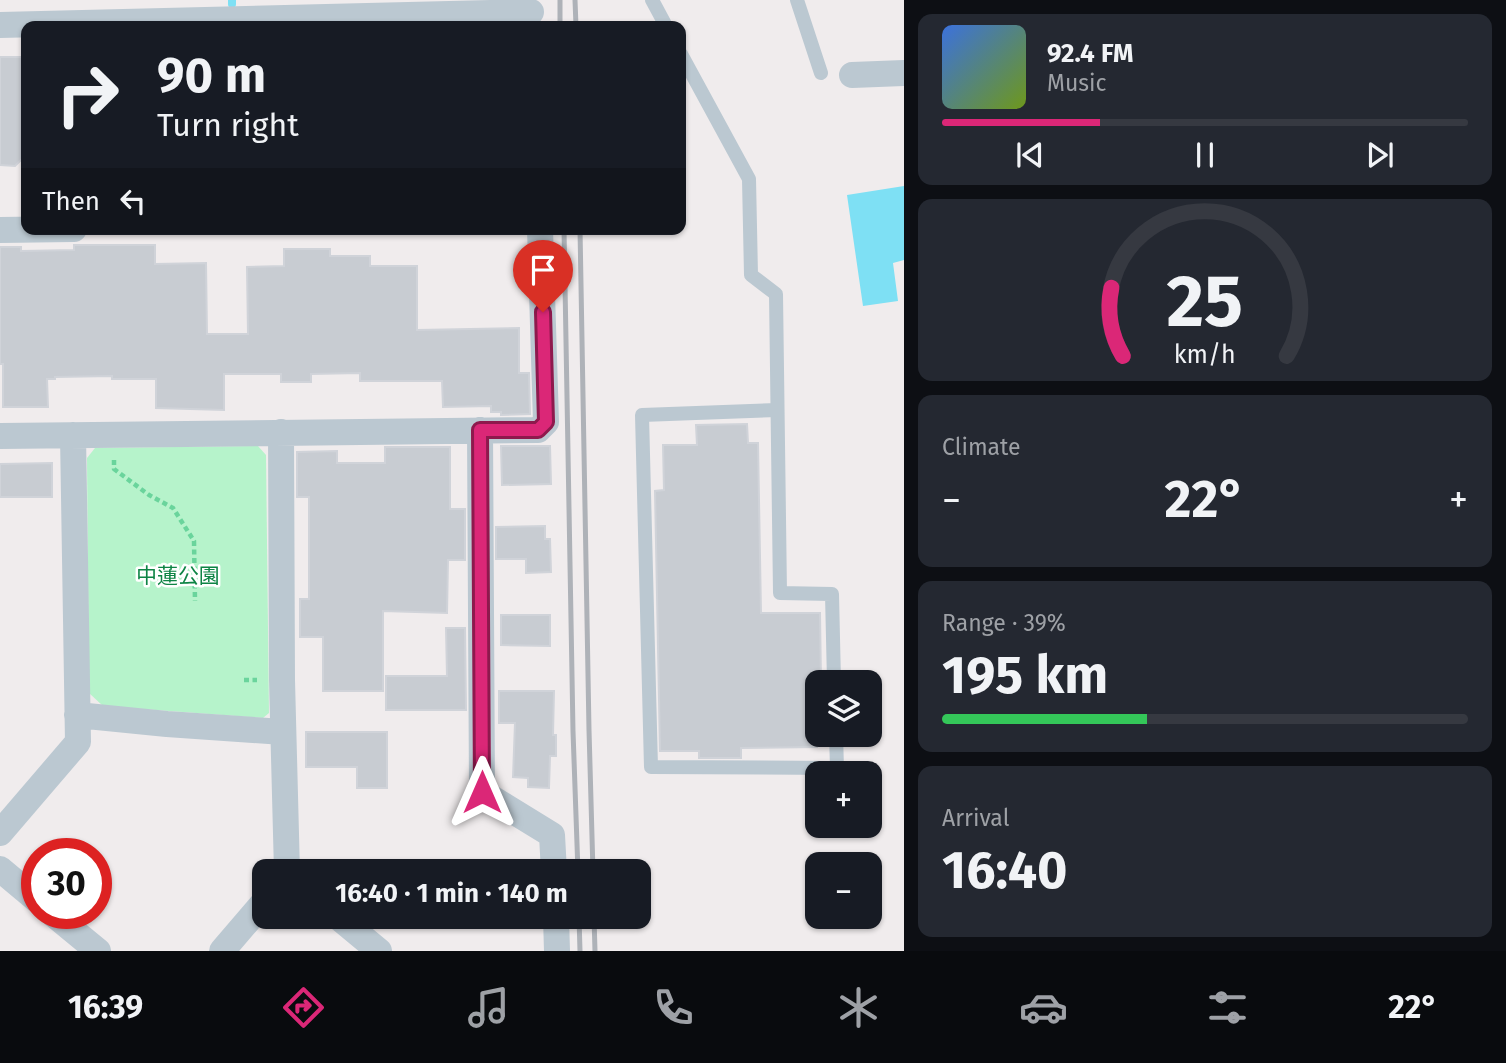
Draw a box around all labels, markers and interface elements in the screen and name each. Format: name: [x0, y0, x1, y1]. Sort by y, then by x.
text: 92.4 FM: [1047, 38, 1133, 69]
text: 90 m: [157, 46, 266, 105]
icon: right: [42, 49, 133, 140]
text: Music: [1047, 69, 1107, 97]
text: Turn right: [157, 106, 299, 144]
icon: previous: [1011, 136, 1049, 174]
icon: pause: [1186, 136, 1224, 174]
icon: next: [1361, 136, 1399, 174]
icon: left: [114, 182, 152, 220]
text: Then: [42, 186, 100, 217]
pin: [513, 240, 573, 312]
icon: arrive: [524, 251, 562, 289]
text: 25: [1167, 259, 1243, 346]
text: km/h: [1174, 340, 1236, 370]
text: Climate: [942, 433, 1021, 461]
text: 22°: [1165, 468, 1245, 531]
text: −: [942, 477, 961, 523]
text: +: [1449, 477, 1468, 523]
park label: 中蓮公園: [136, 563, 220, 589]
text: Range · 39%: [942, 609, 1066, 637]
text: 195 km: [942, 644, 1108, 707]
map controls: [805, 670, 882, 929]
button: layers: [805, 670, 882, 747]
position arrow: [445, 755, 519, 829]
button: +: [805, 761, 882, 838]
text: Arrival: [942, 804, 1009, 832]
speed limit sign: 30: [21, 838, 112, 929]
text: 16:40: [942, 839, 1067, 902]
button: −: [805, 852, 882, 929]
text: 16:40 · 1 min · 140 m: [335, 878, 568, 909]
icon: directions: [279, 983, 328, 1032]
icon: music: [464, 983, 513, 1032]
icon: phone: [649, 983, 698, 1032]
icon: climate: [834, 983, 883, 1032]
icon: car: [1019, 983, 1068, 1032]
icon: filters: [1203, 983, 1252, 1032]
text: 16:39: [68, 988, 143, 1026]
text: 22°: [1388, 988, 1438, 1026]

